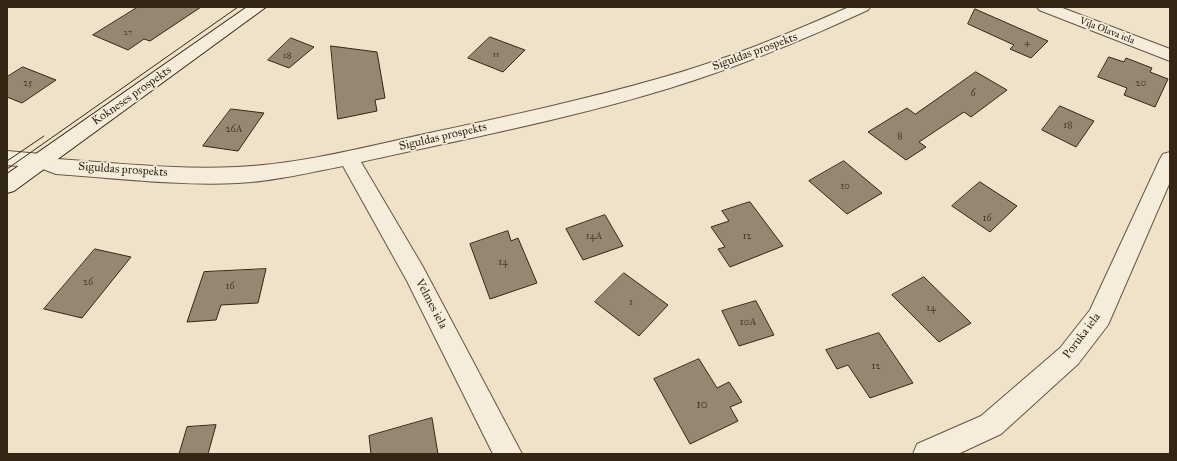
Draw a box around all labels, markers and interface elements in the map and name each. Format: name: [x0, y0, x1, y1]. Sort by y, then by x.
street label: Viļa Olava iela: [1078, 15, 1136, 47]
house number: 27: [124, 28, 132, 38]
street label: Siguldas prospekts: [710, 30, 800, 74]
house number: 4: [1024, 38, 1030, 48]
house number: 11: [492, 50, 500, 60]
house number: 28: [282, 51, 292, 61]
street label: Kokneses prospekts: [89, 63, 175, 129]
house number: 25: [23, 78, 33, 90]
house number: 20: [1136, 78, 1146, 90]
house number: 6: [970, 88, 976, 100]
street label: Siguldas prospekts: [398, 120, 488, 154]
house number: 18: [1063, 120, 1073, 132]
house number: 26A: [226, 124, 242, 136]
house number: 8: [897, 131, 903, 143]
street label: Siguldas prospekts: [78, 160, 168, 180]
house number: 10: [840, 181, 850, 193]
house number: 16: [982, 213, 992, 225]
house number: 14A: [586, 231, 602, 243]
house number: 12: [743, 231, 751, 243]
house number: 14: [498, 257, 508, 269]
house number: 26: [83, 277, 93, 289]
street label: Velmes iela: [412, 277, 450, 331]
house number: 16: [225, 281, 235, 293]
house number: 1: [629, 297, 633, 309]
house number: 14: [926, 303, 936, 315]
street label: Poruka iela: [1060, 310, 1104, 362]
house number: 10A: [740, 317, 756, 329]
house number: 12: [872, 361, 880, 373]
house number: 10: [696, 398, 708, 412]

